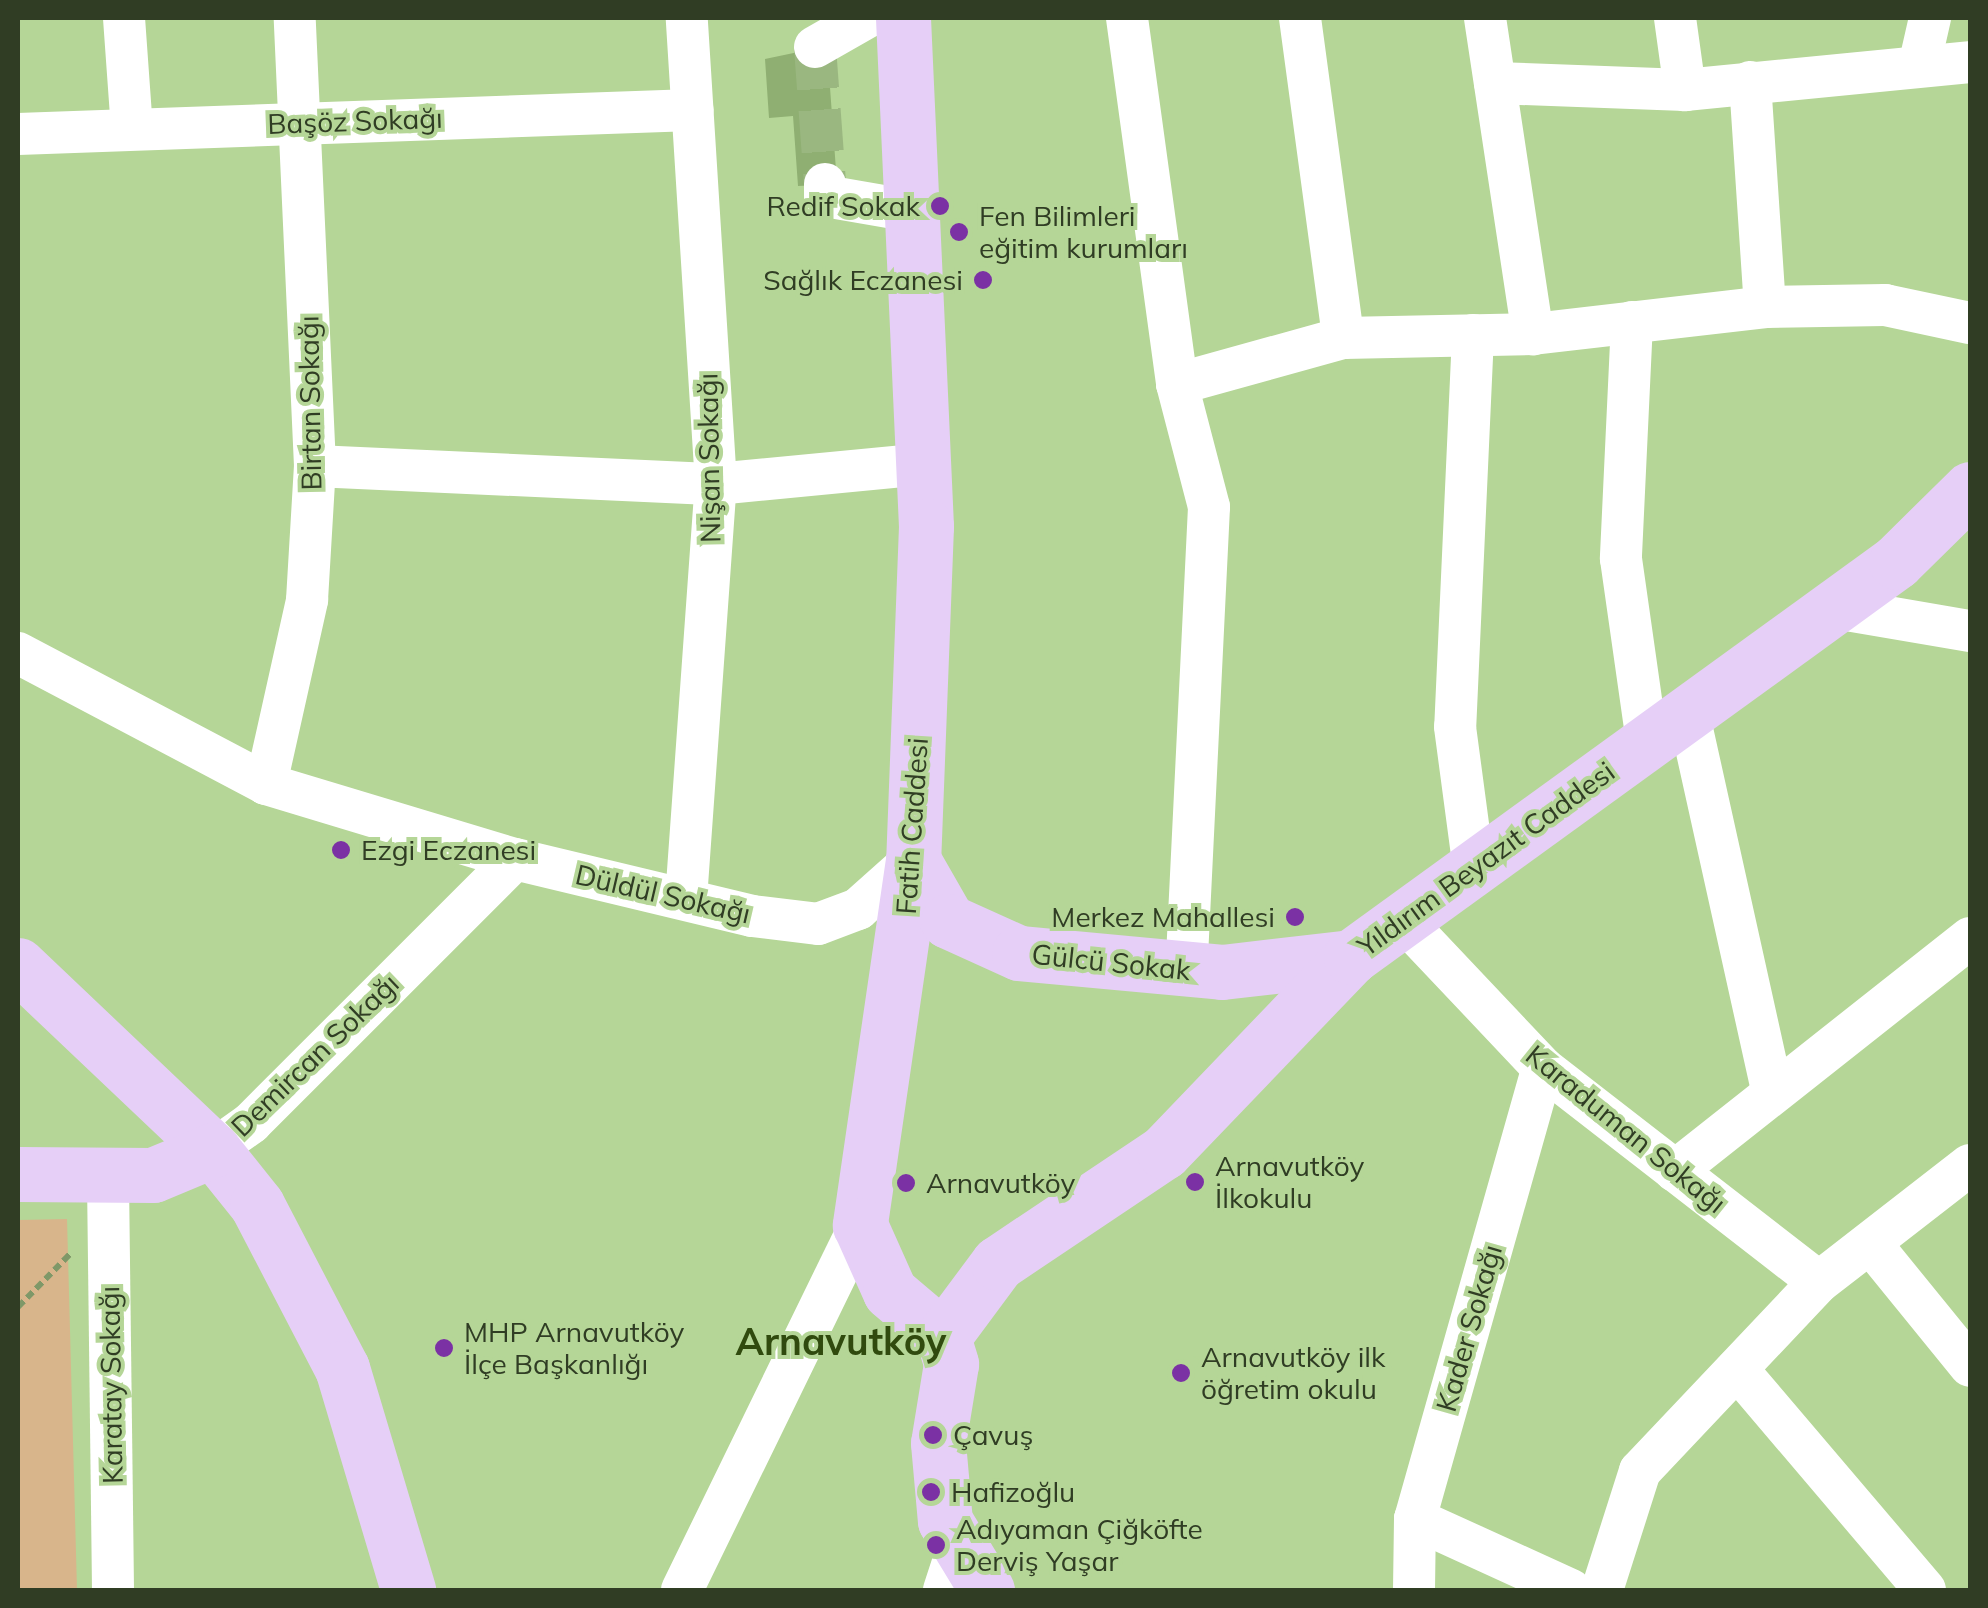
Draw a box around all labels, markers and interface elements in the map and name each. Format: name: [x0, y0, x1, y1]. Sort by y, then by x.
street label: Başöz Sokağı: [267, 101, 443, 141]
place label: Redif Sokak: [767, 189, 920, 223]
marker: Redif Sokak: [929, 195, 951, 217]
place label: Fen Bilimleri eğitim kurumları: [979, 199, 1188, 265]
marker: Fen Bilimleri eğitim kurumları: [948, 221, 970, 243]
place label: Sağlık Eczanesi: [763, 263, 963, 297]
marker: Sağlık Eczanesi: [972, 269, 994, 291]
street label: Birtan Sokağı: [292, 315, 328, 491]
street label: Nişan Sokağı: [691, 373, 727, 543]
street label: Fatih Caddesi: [889, 737, 935, 915]
street label: Yıldırım Beyazıt Caddesi: [1351, 755, 1621, 963]
place label: Ezgi Eczanesi: [361, 833, 536, 867]
marker: Ezgi Eczanesi: [330, 839, 352, 861]
street label: Düldül Sokağı: [572, 858, 754, 930]
place label: Merkez Mahallesi: [1051, 900, 1275, 934]
marker: Merkez Mahallesi: [1284, 906, 1306, 928]
street label: Gülcü Sokak: [1030, 937, 1192, 987]
street label: Demircan Sokağı: [224, 967, 406, 1143]
street label: Karaduman Sokağı: [1519, 1038, 1733, 1220]
place label: Arnavutköy İlkokulu: [1215, 1149, 1364, 1215]
place label: Arnavutköy: [926, 1166, 1075, 1200]
marker: Arnavutköy İlkokulu: [1184, 1171, 1206, 1193]
marker: Arnavutköy: [895, 1172, 917, 1194]
street label: Kader Sokağı: [1429, 1241, 1509, 1415]
street label: Karatay Sokağı: [92, 1286, 130, 1484]
place label: MHP Arnavutköy İlçe Başkanlığı: [464, 1315, 684, 1381]
district label: Arnavutköy: [736, 1319, 946, 1365]
marker: MHP Arnavutköy İlçe Başkanlığı: [433, 1337, 455, 1359]
place label: Arnavutköy ilk öğretim okulu: [1201, 1340, 1385, 1406]
marker: Arnavutköy ilk öğretim okulu: [1170, 1362, 1192, 1384]
place label: Çavuş: [953, 1418, 1033, 1452]
marker: Çavuş: [922, 1424, 944, 1446]
place label: Hafizoğlu: [951, 1475, 1075, 1509]
marker: Hafizoğlu: [920, 1481, 942, 1503]
place label: Adıyaman Çiğköfte Derviş Yaşar: [956, 1512, 1203, 1578]
marker: Adıyaman Çiğköfte Derviş Yaşar: [925, 1534, 947, 1556]

